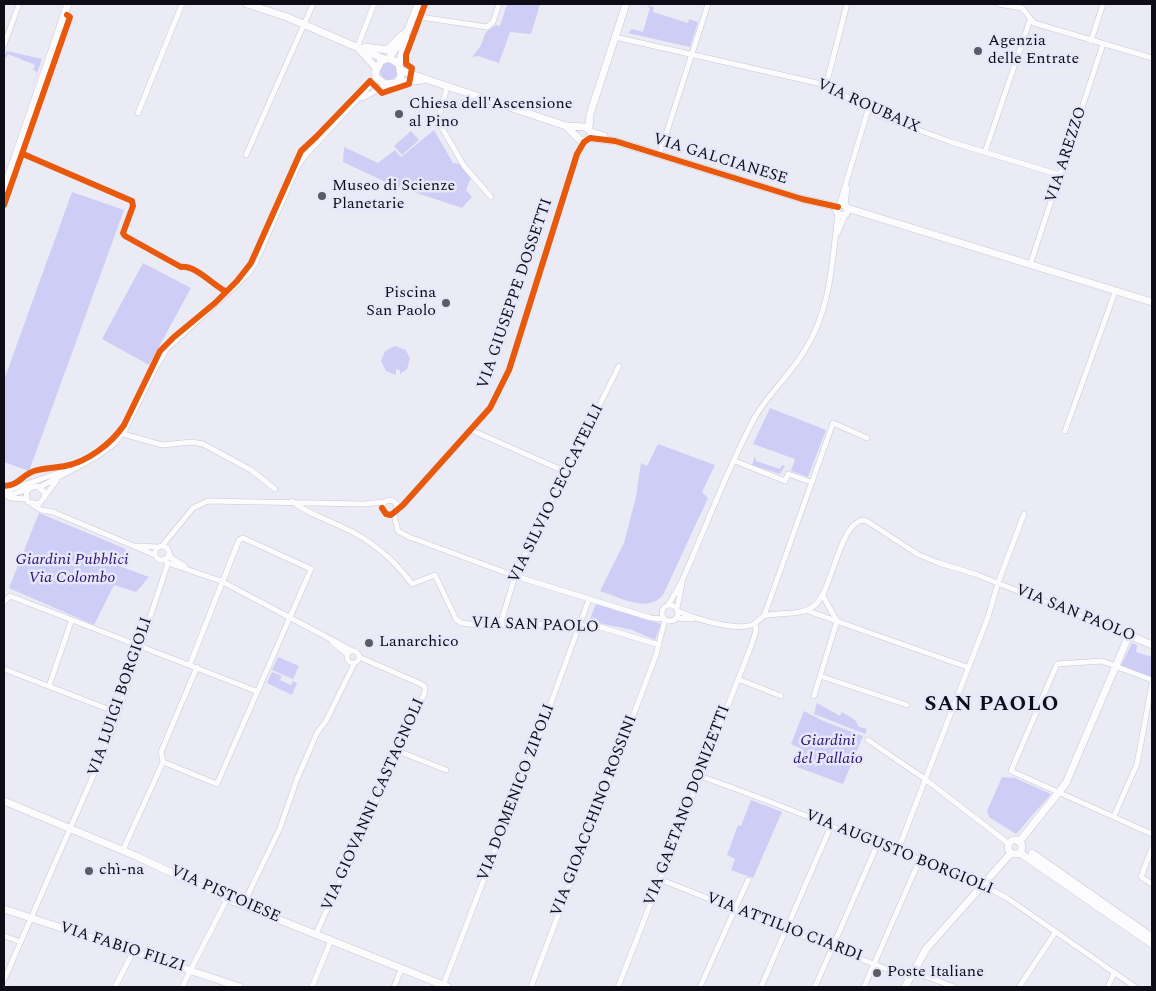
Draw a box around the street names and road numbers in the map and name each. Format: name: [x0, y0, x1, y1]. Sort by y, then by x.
street label: VIA ROUBAIX: [814, 76, 922, 138]
street label: VIA AREZZO: [1042, 104, 1092, 206]
street label: VIA GALCIANESE: [650, 130, 790, 190]
street label: VIA GIUSEPPE DOSSETTI: [474, 196, 558, 392]
street label: VIA SILVIO CECCATELLI: [505, 401, 609, 587]
street label: VIA SAN PAOLO: [1012, 581, 1138, 647]
street label: VIA SAN PAOLO: [471, 614, 599, 638]
street label: VIA LUIGI BORGIOLI: [85, 615, 157, 779]
street label: VIA GIOVANNI CASTAGNOLI: [318, 696, 430, 914]
street label: VIA DOMENICO ZIPOLI: [474, 702, 560, 884]
street label: VIA GAETANO DONIZETTI: [641, 703, 735, 909]
street label: VIA GIOACCHINO ROSSINI: [548, 713, 642, 919]
street label: VIA AUGUSTO BORGIOLI: [802, 806, 996, 900]
street label: VIA PISTOIESE: [167, 862, 283, 928]
street label: VIA ATTILIO CIARDI: [703, 889, 865, 967]
street label: VIA FABIO FILZI: [57, 919, 187, 977]

